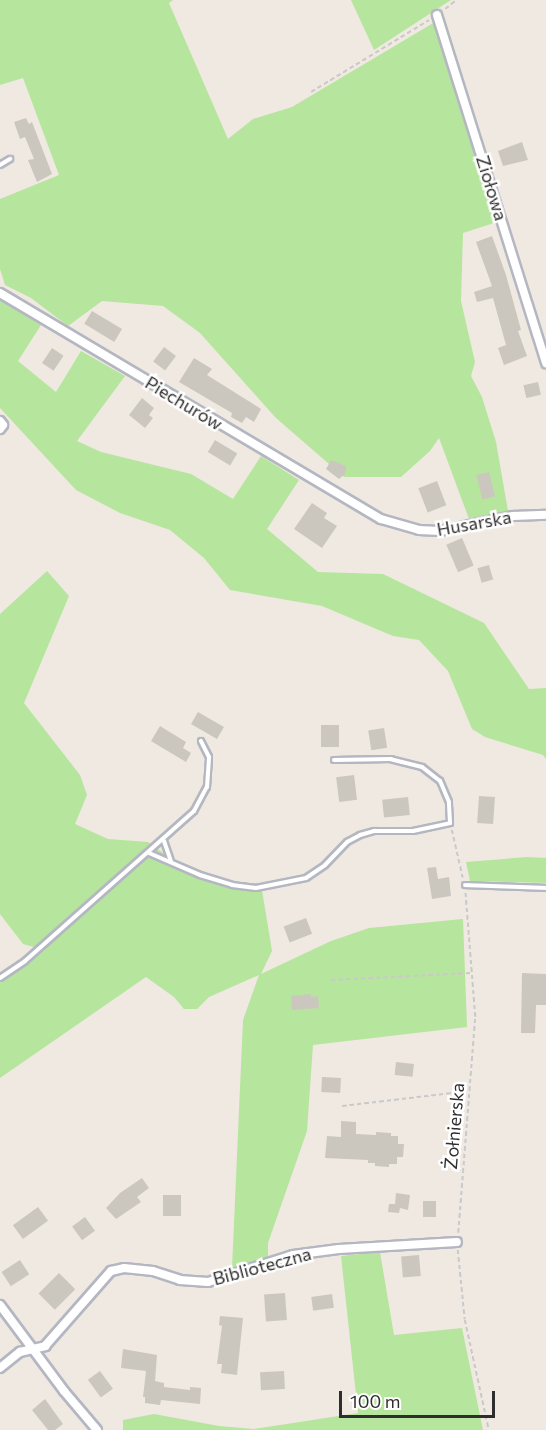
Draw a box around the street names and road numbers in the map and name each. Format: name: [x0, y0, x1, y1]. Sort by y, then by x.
street label: Ziołowa: [472, 153, 512, 223]
street label: Piechurów: [141, 371, 227, 435]
street label: Husarska: [435, 506, 513, 540]
street label: Żołnierska: [439, 1082, 469, 1170]
street label: Biblioteczna: [210, 1242, 314, 1290]

